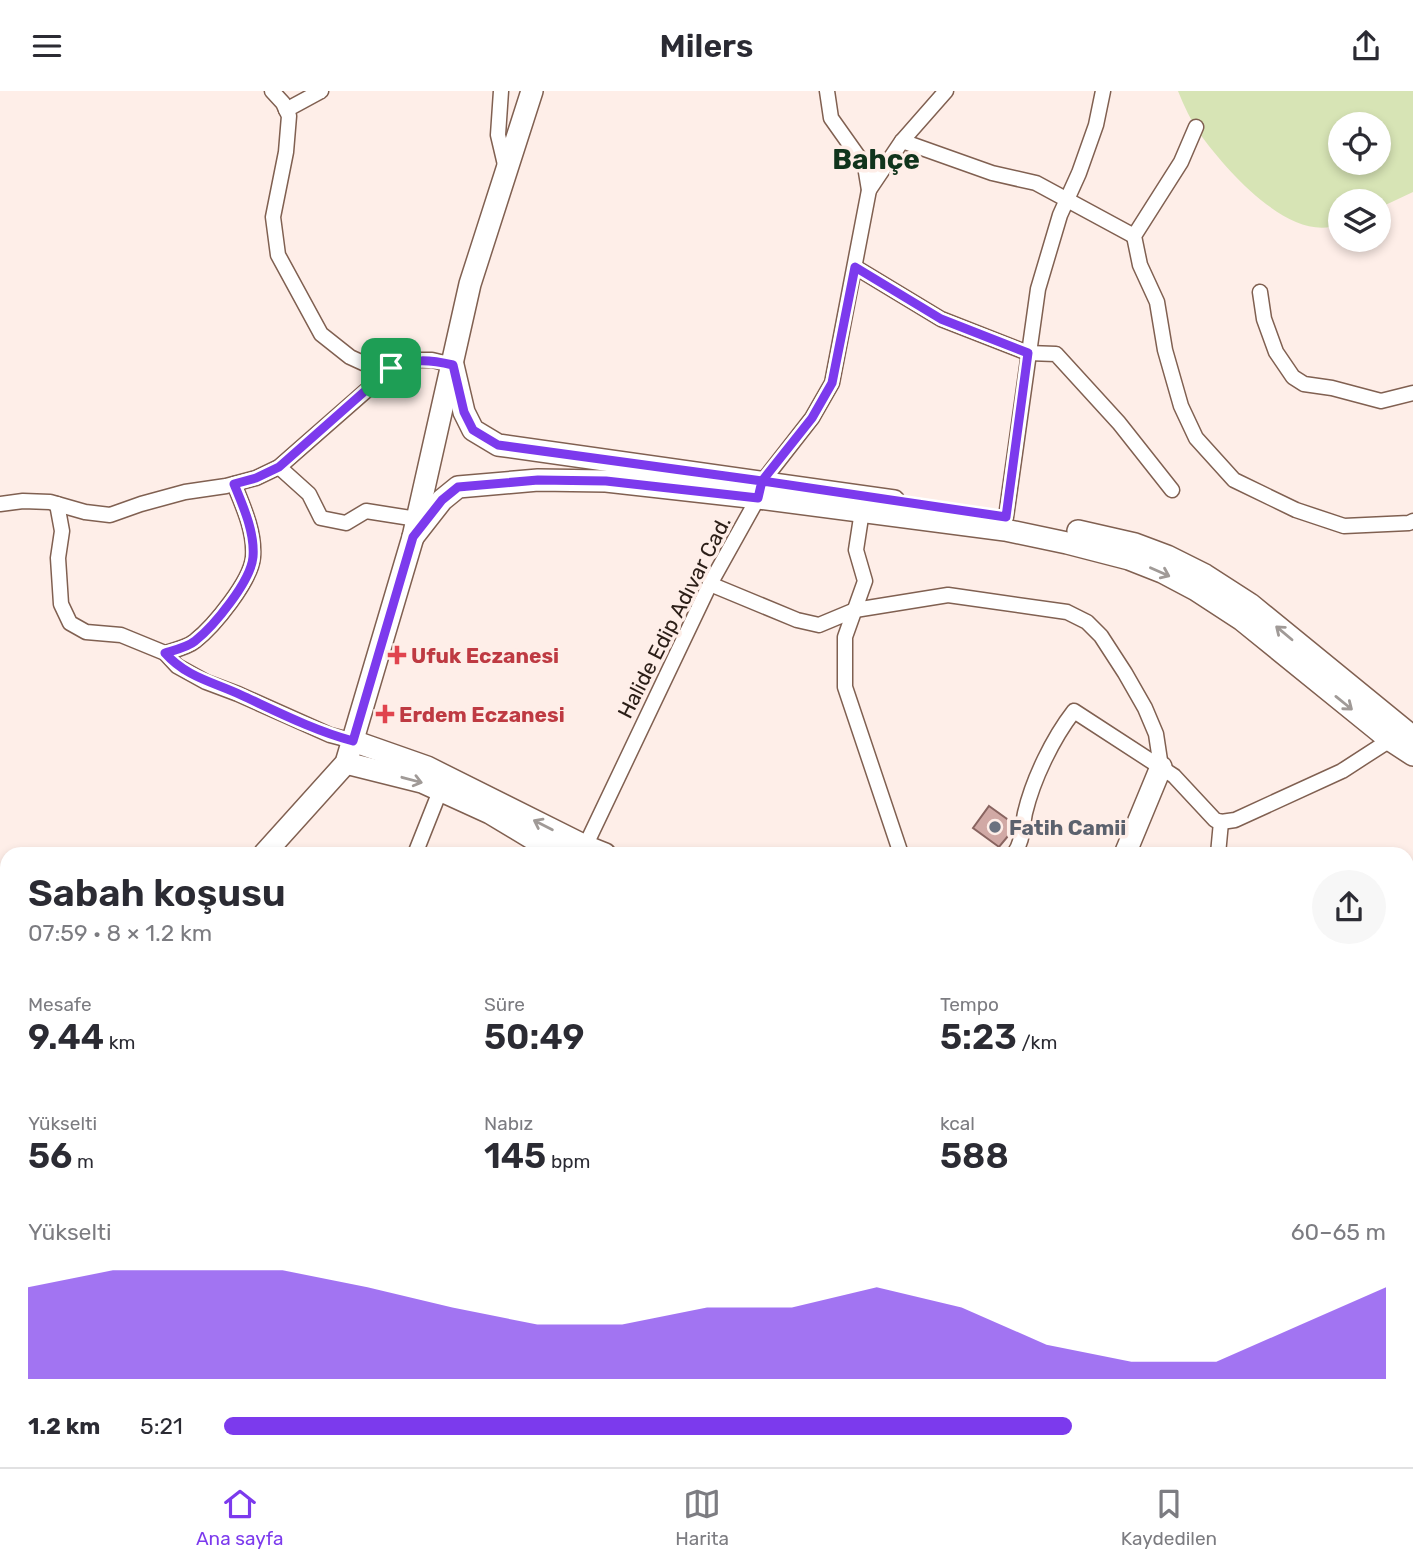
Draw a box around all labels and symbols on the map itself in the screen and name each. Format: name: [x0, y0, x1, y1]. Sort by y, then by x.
district label: Bahçe: [832, 143, 920, 176]
pin: [361, 338, 421, 398]
street label: Halide Edip Adıvar Cad.: [612, 512, 736, 722]
one-way arrow: [1148, 566, 1170, 579]
one-way arrow: [1275, 625, 1293, 640]
place label: Ufuk Eczanesi: [411, 643, 559, 668]
marker: Ufuk Eczanesi: [389, 647, 405, 663]
one-way arrow: [1334, 696, 1353, 711]
place label: Erdem Eczanesi: [399, 702, 565, 727]
marker: Erdem Eczanesi: [377, 706, 393, 722]
one-way arrow: [400, 774, 423, 787]
place label: Fatih Camii: [1009, 815, 1126, 840]
one-way arrow: [533, 817, 554, 831]
marker: Fatih Camii: [987, 819, 1003, 835]

